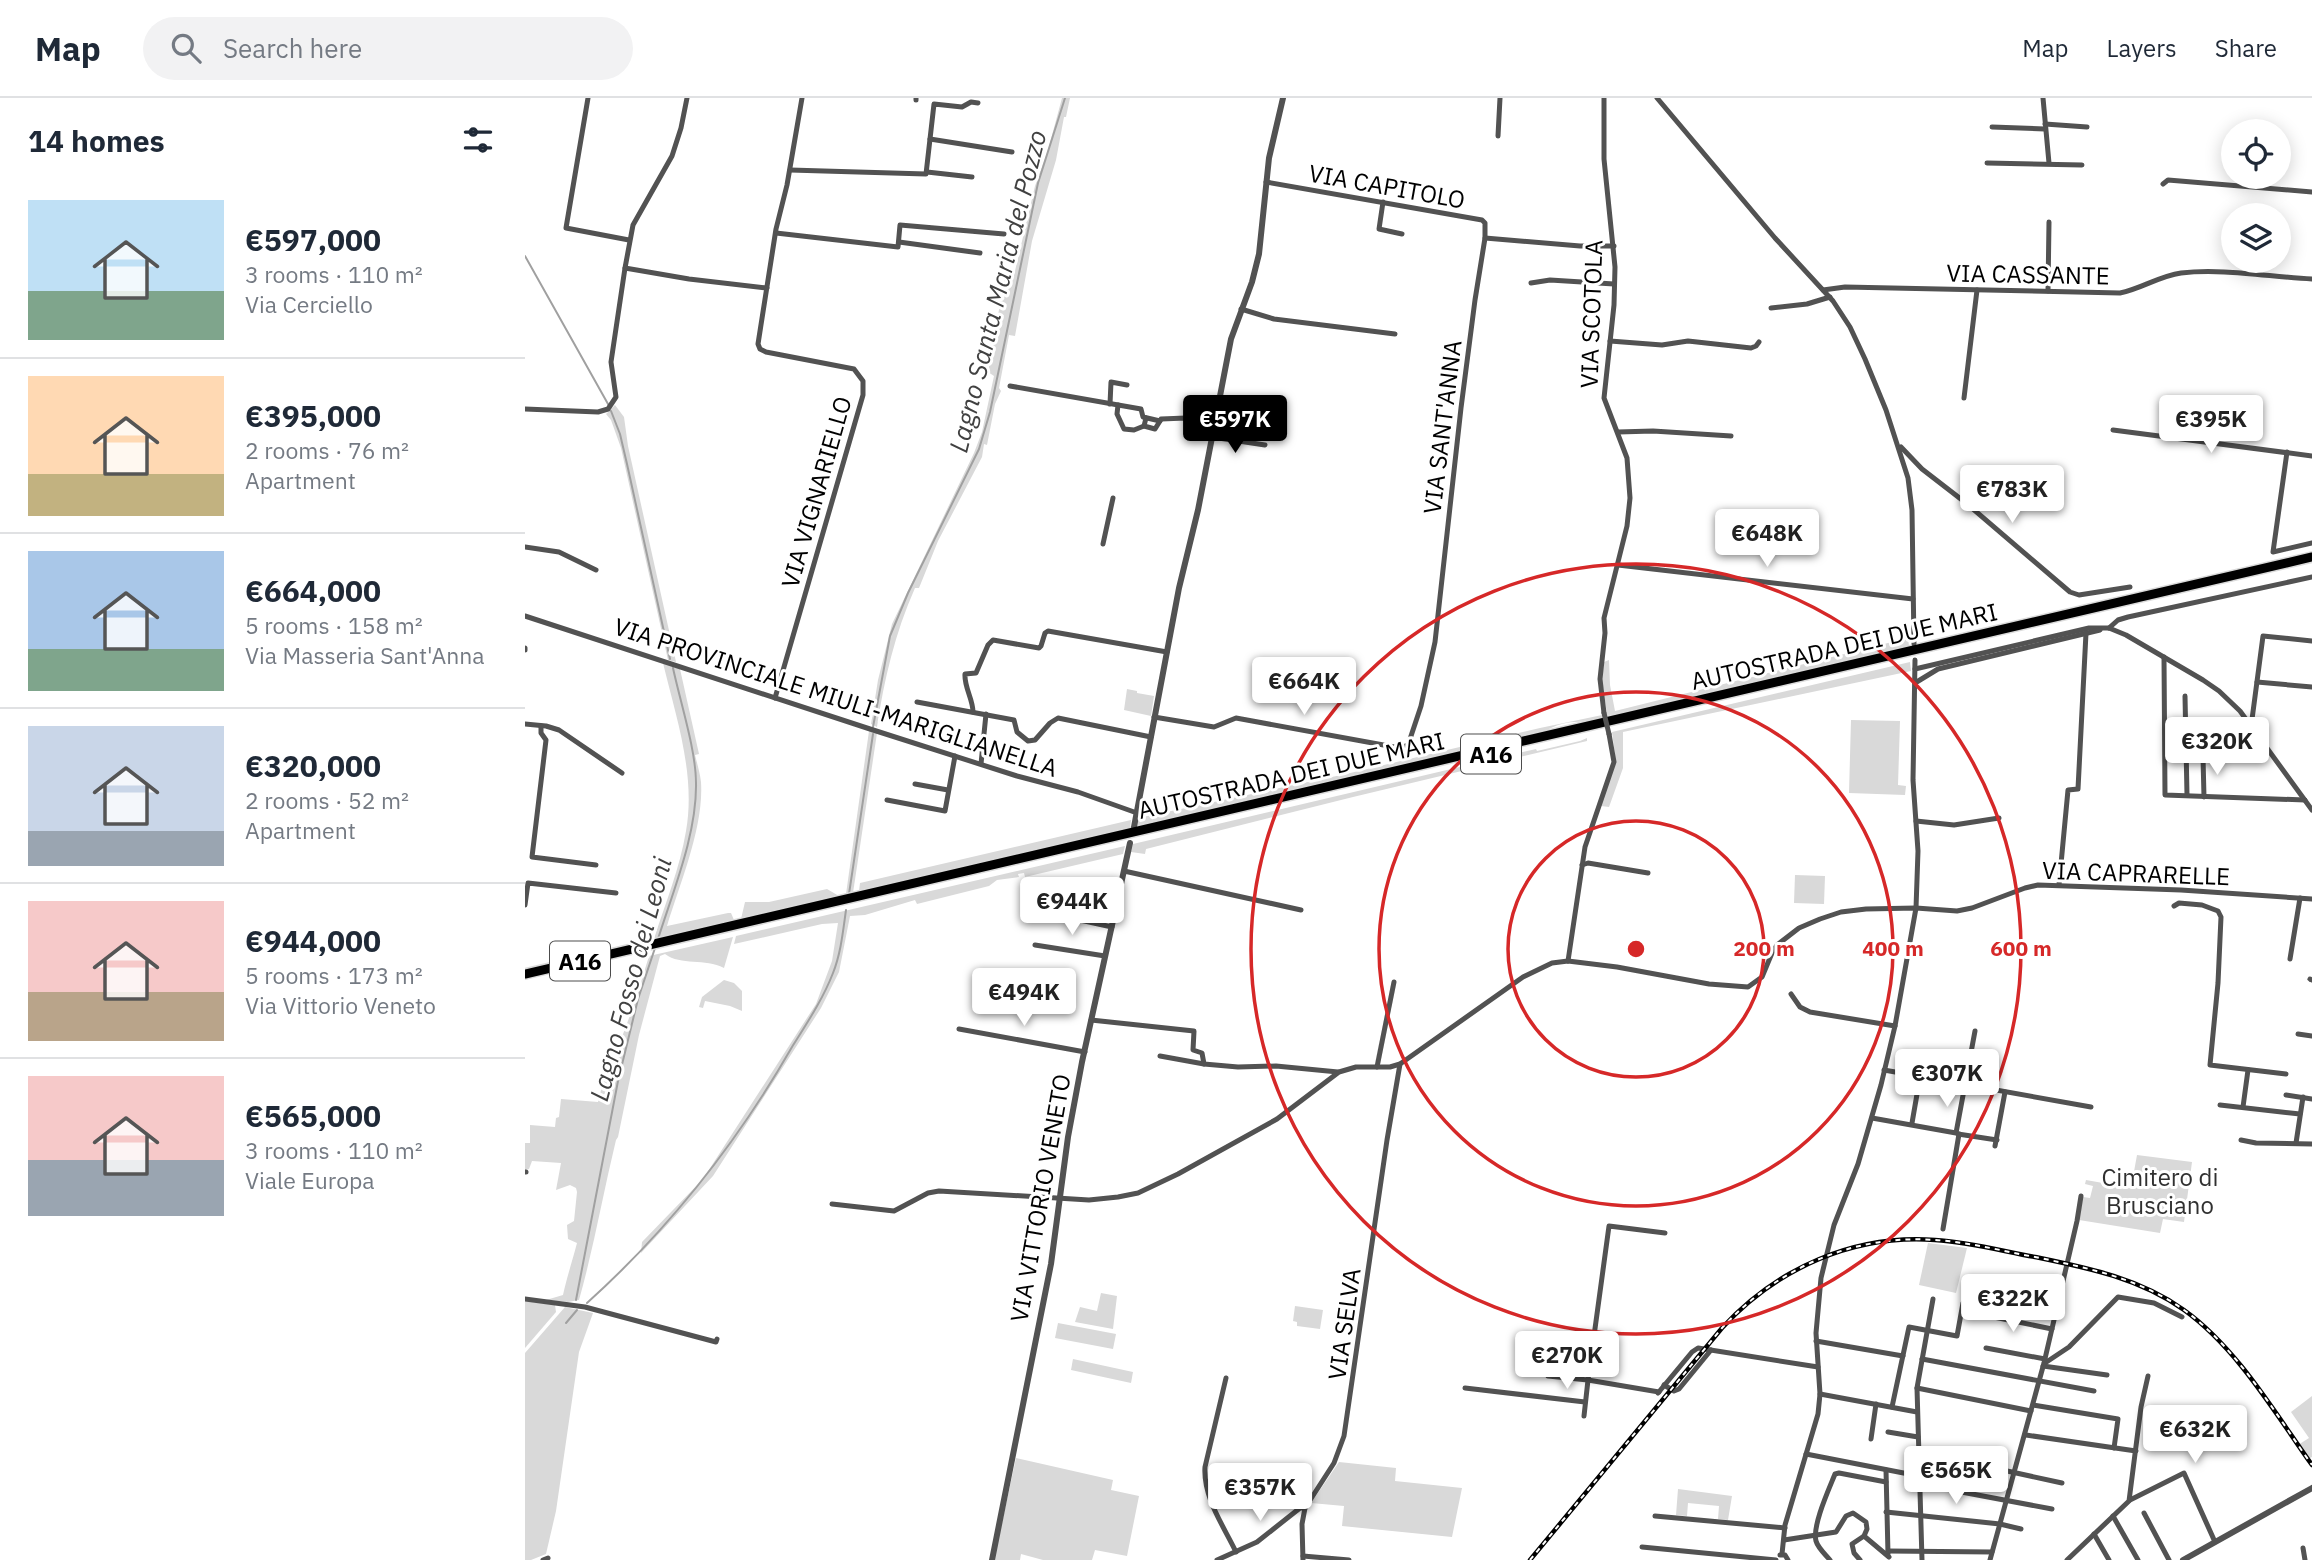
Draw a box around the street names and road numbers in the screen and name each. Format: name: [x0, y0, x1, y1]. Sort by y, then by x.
street label: VIA CAPITOLO: [1306, 157, 1468, 215]
street label: VIA SCOTOLA: [1572, 239, 1610, 389]
street label: VIA CASSANTE: [1946, 257, 2110, 291]
street label: VIA SANT'ANNA: [1415, 338, 1469, 516]
street label: VIA VIGNARIELLO: [773, 393, 859, 591]
street label: AUTOSTRADA DEI DUE MARI: [1688, 595, 2000, 697]
street label: VIA PROVINCIALE MIULI-MARIGLIANELLA: [610, 610, 1062, 784]
street label: AUTOSTRADA DEI DUE MARI: [1135, 724, 1447, 826]
road number: A16: [1461, 734, 1521, 774]
street label: VIA CAPRARELLE: [2041, 854, 2231, 892]
road number: A16: [550, 942, 610, 981]
street label: VIA VITTORIO VENETO: [1002, 1071, 1078, 1325]
street label: VIA SELVA: [1320, 1266, 1368, 1382]

